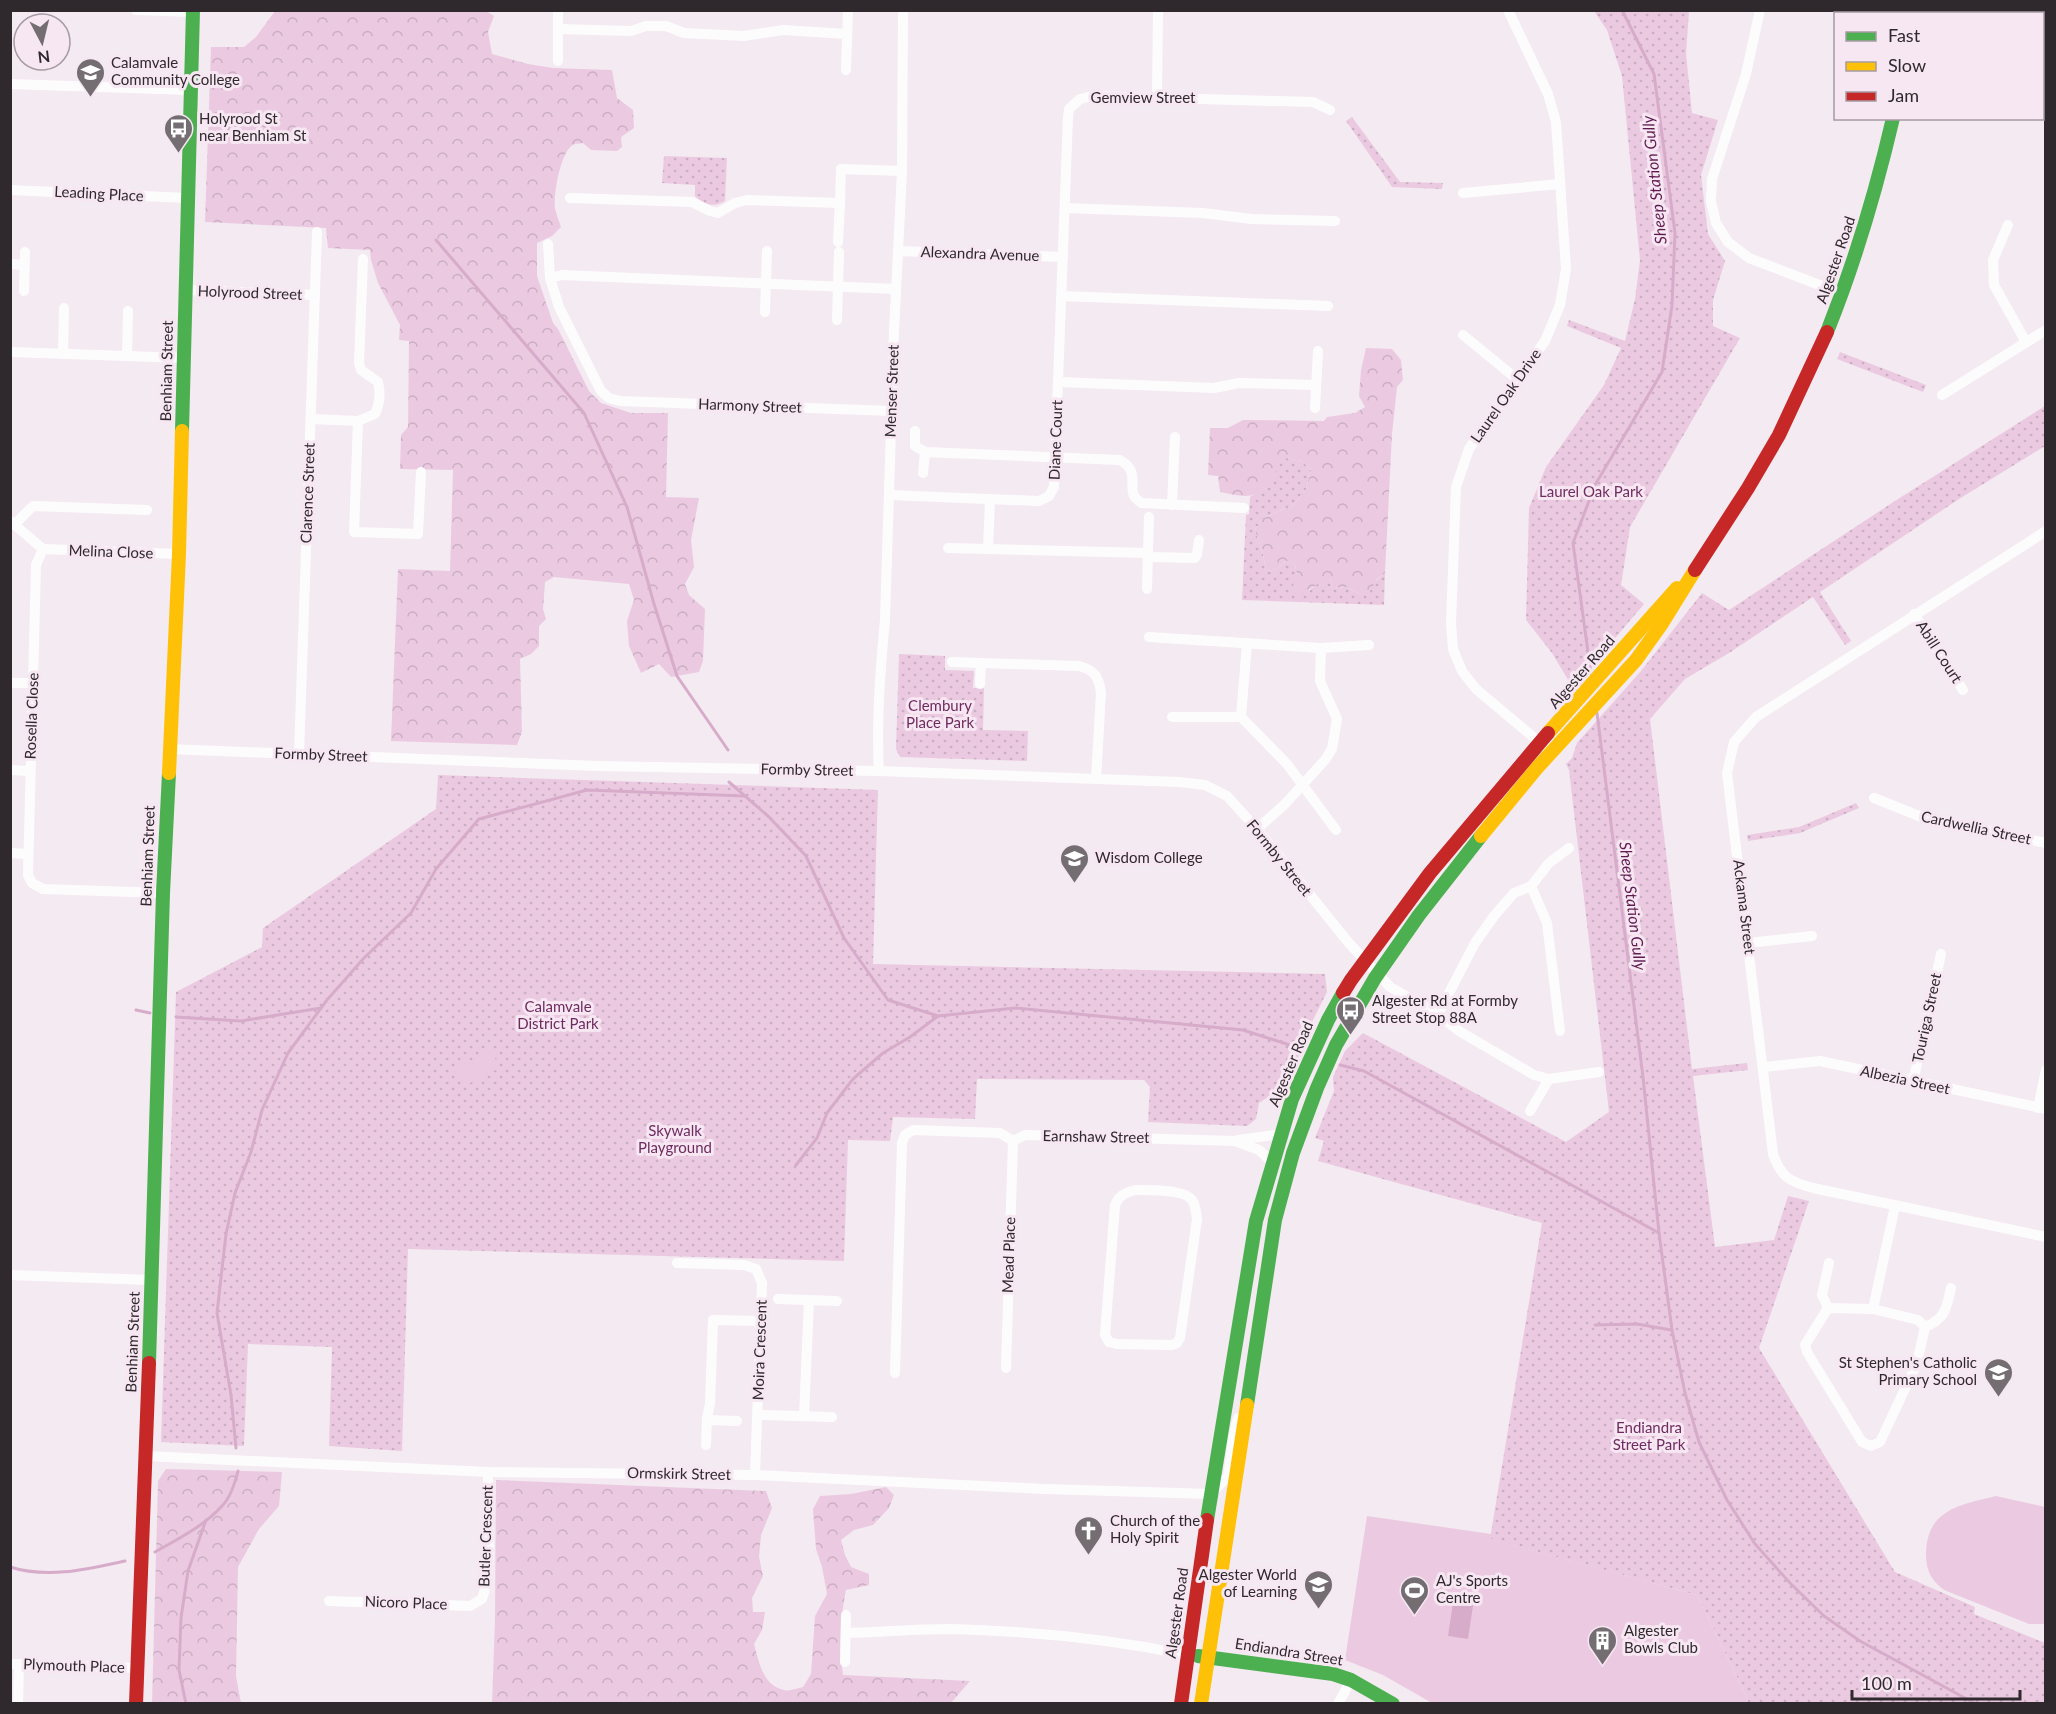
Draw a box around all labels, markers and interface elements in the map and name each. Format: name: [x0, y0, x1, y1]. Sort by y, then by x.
north arrow: [12, 12, 72, 72]
legend: [1834, 12, 2044, 120]
text: Fast: [1888, 24, 1921, 46]
text: N: [37, 47, 51, 68]
place label: Calamvale Community College: [111, 53, 240, 88]
text: Slow: [1888, 54, 1926, 76]
school or university icon: Calamvale Community College: [74, 56, 106, 98]
text: Jam: [1888, 84, 1919, 106]
street label: Gemview Street: [1091, 88, 1196, 106]
place label: Holyrood St near Benhiam St: [199, 109, 307, 144]
bus stop icon: Holyrood St near Benhiam St: [162, 112, 194, 154]
water label: Sheep Station Gully: [1637, 114, 1670, 245]
street label: Leading Place: [54, 182, 144, 204]
street label: Algester Road: [1812, 214, 1858, 306]
street label: Alexandra Avenue: [920, 242, 1040, 264]
street label: Holyrood Street: [197, 281, 303, 303]
street label: Benhiam Street: [156, 320, 176, 422]
street label: Menser Street: [880, 344, 902, 438]
street label: Laurel Oak Drive: [1466, 345, 1544, 446]
street label: Harmony Street: [698, 394, 803, 416]
street label: Diane Court: [1045, 399, 1065, 480]
street label: Clarence Street: [296, 442, 318, 544]
park label: Laurel Oak Park: [1539, 482, 1643, 500]
street label: Melina Close: [68, 541, 154, 561]
street label: Abill Court: [1913, 617, 1967, 686]
street label: Algester Road: [1545, 631, 1618, 712]
street label: Rosella Close: [20, 672, 42, 760]
park label: Clembury Place Park: [906, 696, 974, 731]
street label: Formby Street: [274, 743, 368, 765]
street label: Formby Street: [760, 759, 854, 779]
street label: Benhiam Street: [136, 805, 158, 907]
street label: Cardwellia Street: [1920, 807, 2034, 848]
street label: Formby Street: [1244, 816, 1316, 900]
water label: Sheep Station Gully: [1616, 841, 1651, 972]
school or university icon: Wisdom College: [1058, 842, 1090, 884]
place label: Wisdom College: [1095, 848, 1203, 866]
street label: Ackama Street: [1730, 858, 1760, 956]
street label: Touriga Street: [1908, 971, 1944, 1064]
place label: Algester Rd at Formby Street Stop 88A: [1372, 991, 1518, 1026]
bus stop icon: Algester Rd at Formby Street Stop 88A: [1335, 994, 1367, 1036]
park label: Calamvale District Park: [517, 997, 599, 1032]
street label: Algester Road: [1264, 1018, 1316, 1109]
street label: Albezia Street: [1859, 1061, 1952, 1097]
park label: Skywalk Playground: [638, 1121, 712, 1156]
street label: Earnshaw Street: [1042, 1126, 1150, 1146]
street label: Mead Place: [998, 1216, 1018, 1293]
street label: Benhiam Street: [121, 1291, 143, 1393]
street label: Moira Crescent: [748, 1299, 770, 1401]
place label: St Stephen's Catholic Primary School: [1839, 1353, 1977, 1388]
school or university icon: St Stephen's Catholic Primary School: [1982, 1356, 2014, 1398]
park label: Endiandra Street Park: [1613, 1418, 1686, 1453]
street label: Ormskirk Street: [627, 1463, 732, 1483]
street label: Butler Crescent: [474, 1484, 496, 1587]
place label: Church of the Holy Spirit: [1110, 1511, 1200, 1546]
church icon: Church of the Holy Spirit: [1073, 1514, 1105, 1556]
place label: Algester World of Learning: [1199, 1565, 1297, 1600]
street label: Algester Road: [1161, 1566, 1191, 1659]
school or university icon: Algester World of Learning: [1302, 1568, 1334, 1610]
place label: AJ's Sports Centre: [1436, 1571, 1508, 1606]
sports icon: AJ's Sports Centre: [1399, 1574, 1431, 1616]
street label: Nicoro Place: [364, 1592, 448, 1612]
place label: Algester Bowls Club: [1624, 1621, 1698, 1656]
building icon: Algester Bowls Club: [1587, 1624, 1619, 1666]
street label: Endiandra Street: [1234, 1634, 1345, 1669]
street label: Plymouth Place: [23, 1654, 125, 1676]
scale bar: [1852, 1663, 2020, 1701]
text: 100 m: [1861, 1672, 1912, 1694]

